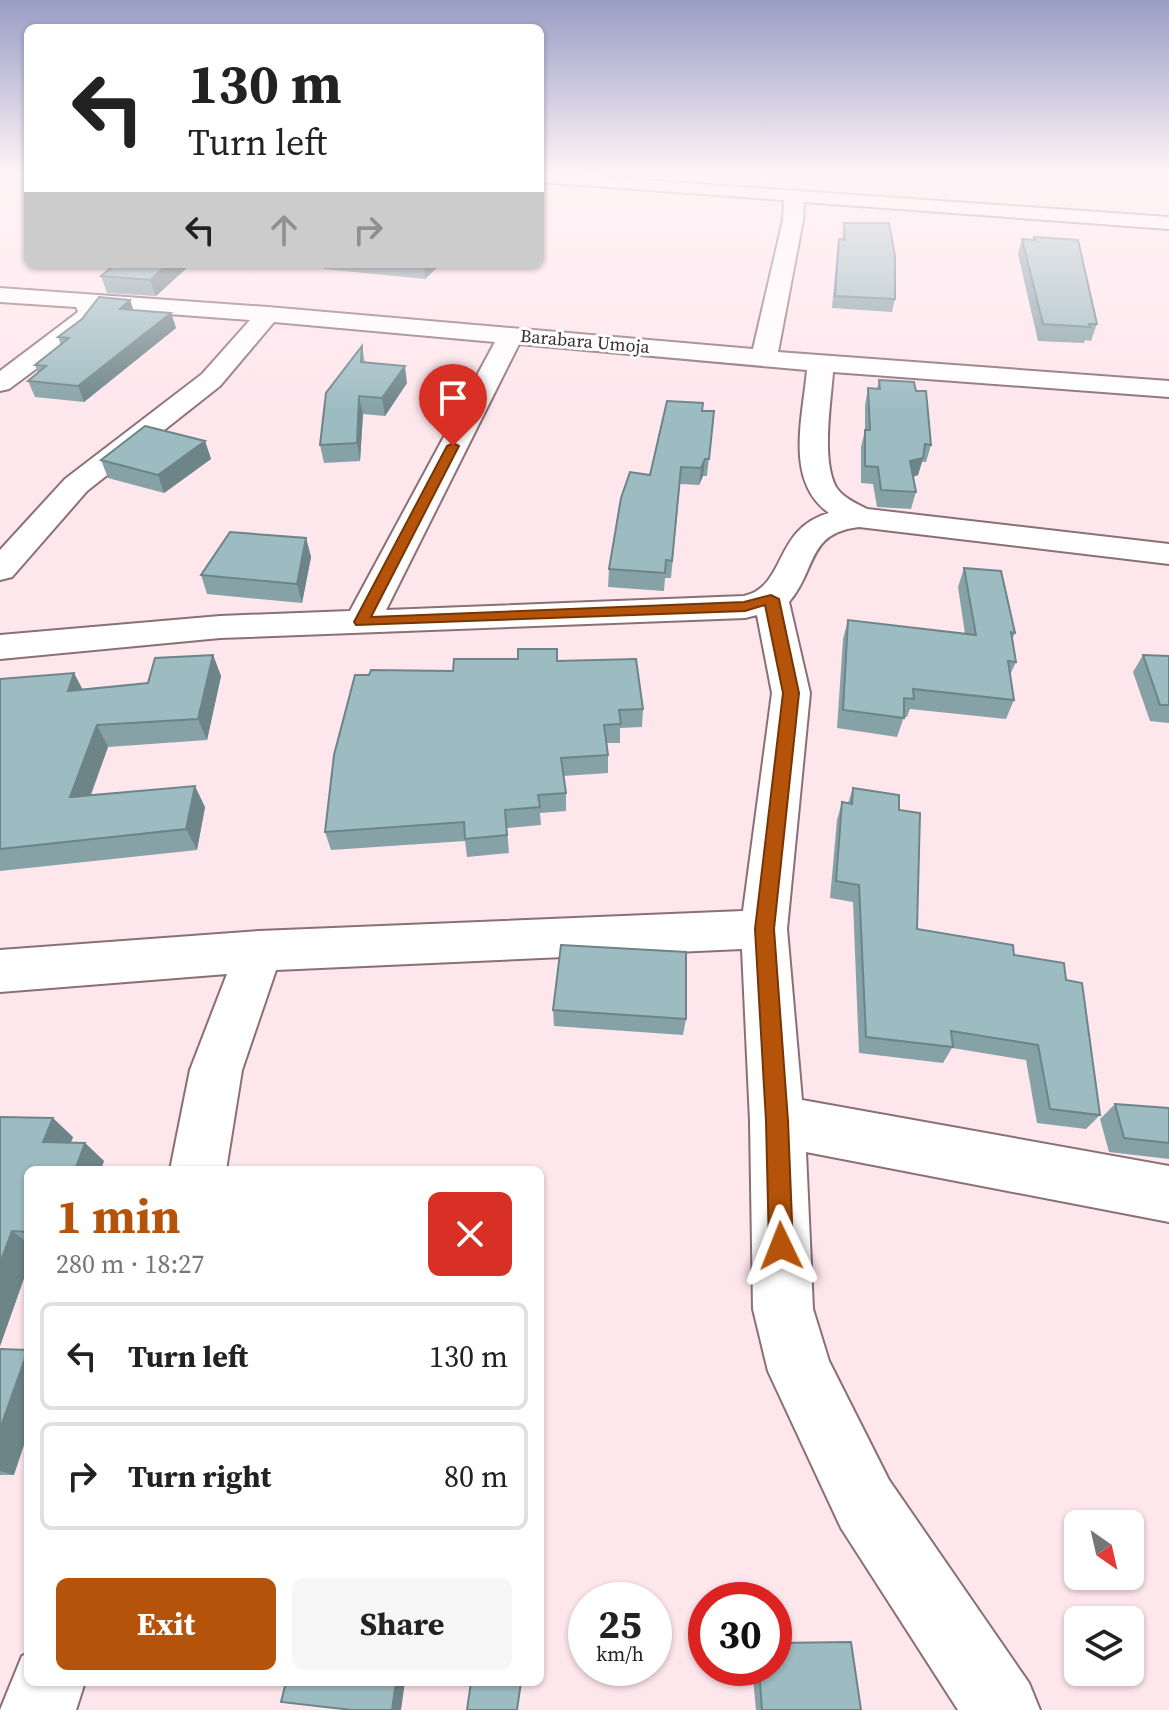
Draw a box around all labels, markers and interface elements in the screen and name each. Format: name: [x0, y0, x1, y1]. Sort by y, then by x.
text: 130 m: [188, 45, 342, 122]
icon: left: [56, 56, 160, 160]
text: Turn left: [188, 118, 327, 167]
icon: left: [178, 208, 222, 252]
icon: ahead: [262, 208, 306, 252]
icon: right: [346, 208, 390, 252]
street label: Barabara Umoja: [519, 323, 652, 359]
pin: [419, 364, 487, 446]
icon: arrive: [431, 376, 475, 420]
text: 1 min: [56, 1183, 181, 1249]
button: close: [428, 1192, 512, 1276]
position arrow: [739, 1204, 823, 1288]
text: 280 m · 18:27: [56, 1246, 204, 1282]
icon: left: [60, 1334, 104, 1378]
text: Turn left: [128, 1336, 248, 1377]
text: 130 m: [429, 1336, 508, 1377]
icon: right: [60, 1454, 104, 1498]
text: Turn right: [128, 1456, 271, 1497]
text: 80 m: [444, 1456, 508, 1497]
north arrow: [1064, 1510, 1144, 1590]
map controls: [1064, 1510, 1144, 1686]
button: Exit: [56, 1578, 276, 1670]
button: Share: [292, 1578, 512, 1670]
speed limit sign: 30: [688, 1582, 792, 1686]
text: 25: [598, 1597, 642, 1651]
button: layers: [1064, 1606, 1144, 1686]
text: km/h: [596, 1640, 644, 1668]

